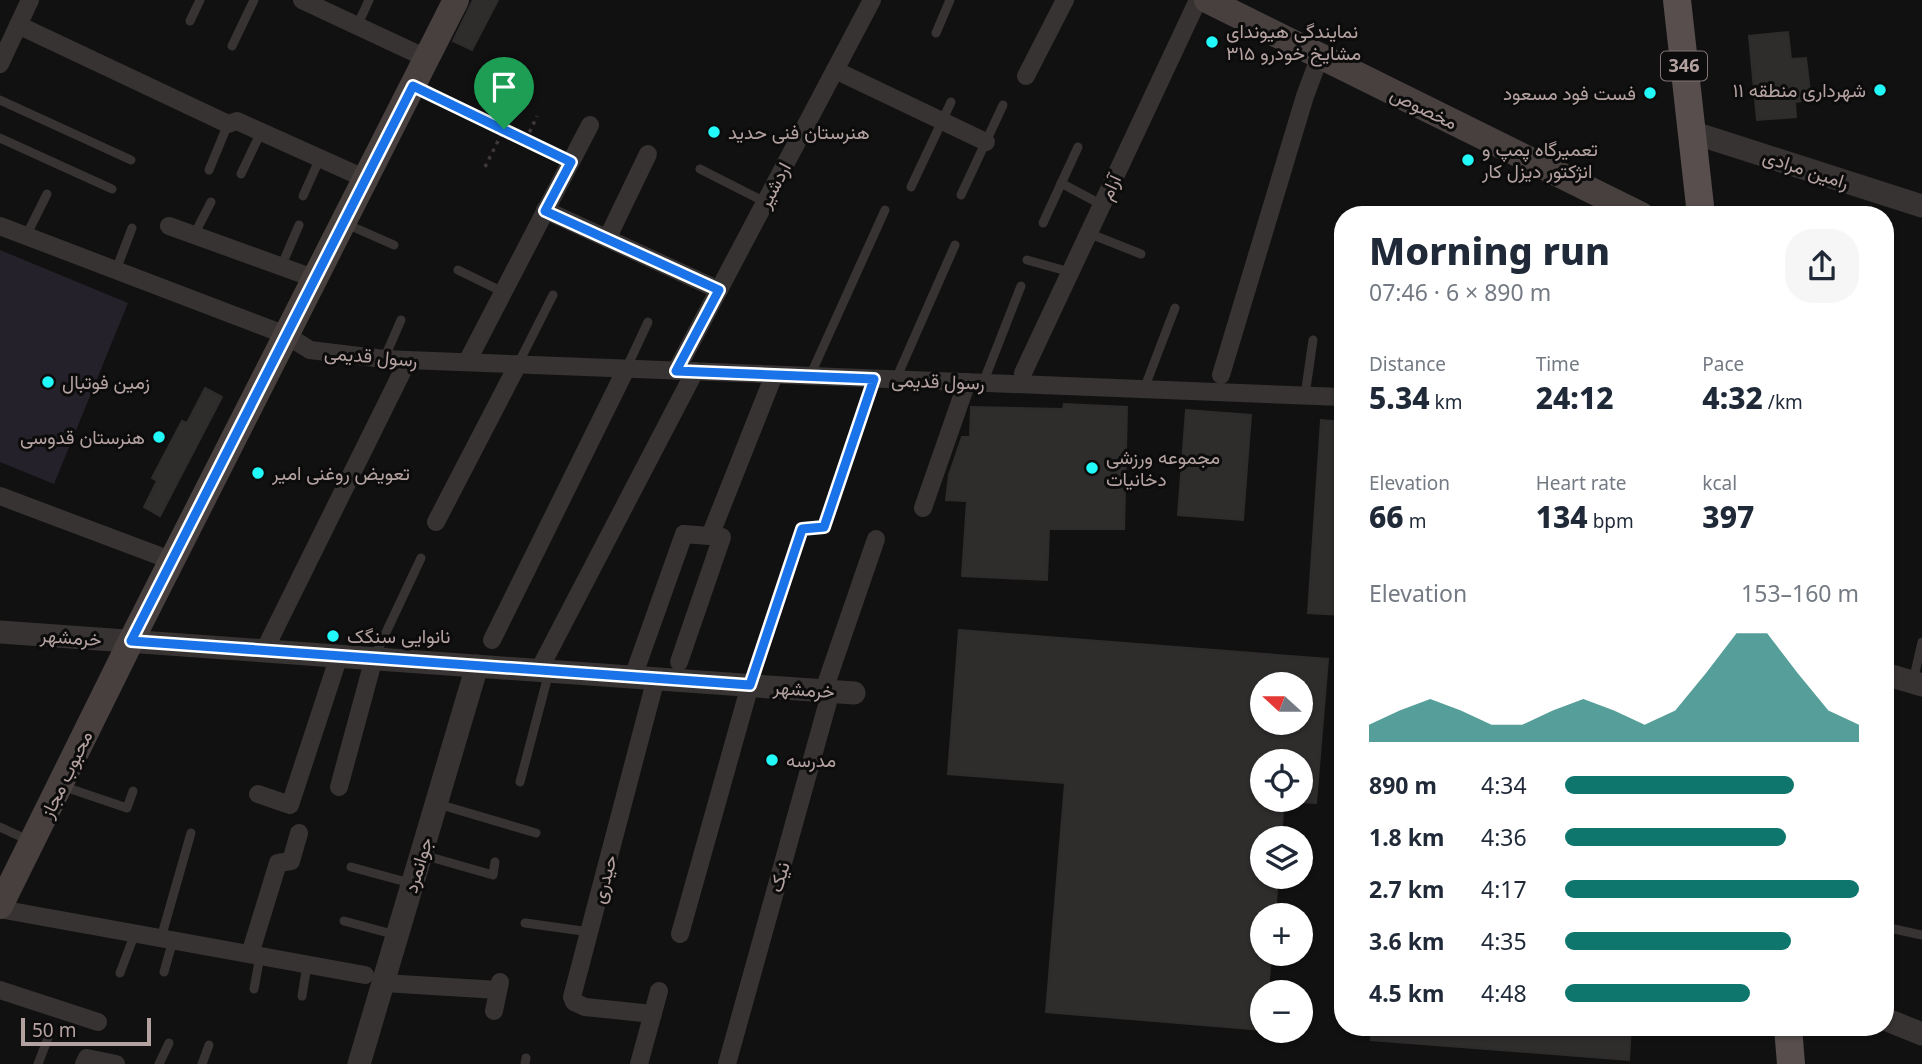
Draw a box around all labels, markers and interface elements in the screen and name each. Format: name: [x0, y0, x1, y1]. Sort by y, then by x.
place label: نمایندگی هیوندای ۳۱۵ مشایخ خودرو: [1226, 18, 1361, 67]
marker: نمایندگی هیوندای ۳۱۵ مشایخ خودرو: [1204, 34, 1220, 50]
road number: 346: [1661, 52, 1707, 80]
pin: [474, 57, 534, 129]
icon: arrive: [485, 68, 523, 106]
place label: شهرداری منطقه ۱۱: [1733, 77, 1866, 103]
place label: فست فود مسعود: [1503, 80, 1636, 106]
street label: مخصوص: [1386, 81, 1462, 135]
marker: شهرداری منطقه ۱۱: [1872, 82, 1888, 98]
marker: فست فود مسعود: [1642, 85, 1658, 101]
place label: هنرستان فنی حدید: [728, 119, 870, 145]
marker: هنرستان فنی حدید: [706, 124, 722, 140]
place label: تعمیرگاه پمپ و انژکتور دیزل کار: [1481, 136, 1598, 184]
street label: رامین مرادی: [1760, 143, 1852, 195]
marker: تعمیرگاه پمپ و انژکتور دیزل کار: [1460, 152, 1476, 168]
street label: اردشیر: [751, 158, 797, 213]
street label: آرام: [1093, 169, 1128, 204]
text: Morning run: [1369, 224, 1610, 276]
button: share: [1785, 229, 1859, 303]
text: 07:46 · 6 × 890 m: [1369, 276, 1551, 308]
street label: رسول قدیمی: [323, 339, 419, 373]
text: Distance: [1369, 351, 1446, 377]
text: Time: [1536, 351, 1580, 377]
text: Pace: [1702, 351, 1744, 377]
street label: رسول قدیمی: [891, 366, 985, 396]
place label: زمین فوتبال: [62, 369, 150, 395]
marker: زمین فوتبال: [40, 374, 56, 390]
text: 5.34: [1369, 377, 1430, 418]
text: 24:12: [1536, 377, 1614, 418]
text: 4:32: [1702, 377, 1763, 418]
text: km: [1430, 389, 1462, 415]
text: /km: [1763, 389, 1803, 415]
place label: هنرستان قدوسی: [20, 424, 145, 450]
marker: هنرستان قدوسی: [151, 429, 167, 445]
place label: مجموعه ورزشی دخانیات: [1106, 444, 1220, 492]
place label: تعویض روغنی امیر: [271, 460, 410, 486]
marker: مجموعه ورزشی دخانیات: [1084, 460, 1100, 476]
marker: تعویض روغنی امیر: [250, 465, 266, 481]
text: Elevation: [1369, 470, 1450, 496]
text: Heart rate: [1536, 470, 1626, 496]
text: kcal: [1702, 470, 1737, 496]
text: 66: [1369, 496, 1404, 537]
text: 134: [1536, 496, 1588, 537]
text: 397: [1702, 496, 1754, 537]
text: m: [1404, 508, 1426, 534]
text: bpm: [1588, 508, 1634, 534]
text: Elevation: [1369, 577, 1467, 609]
text: 153–160 m: [1741, 577, 1859, 609]
street label: خرمشهر: [38, 622, 103, 652]
place label: نانوایی سنگک: [347, 623, 450, 649]
marker: نانوایی سنگک: [325, 628, 341, 644]
north arrow: [1250, 672, 1312, 735]
map controls: [1250, 672, 1313, 1043]
street label: خرمشهر: [771, 674, 836, 704]
street label: محبوب مجاز: [33, 726, 98, 823]
place label: مدرسه: [786, 747, 836, 773]
button: locate: [1250, 749, 1313, 812]
marker: مدرسه: [764, 752, 780, 768]
text: 890 m: [1369, 769, 1437, 801]
text: 4:34: [1481, 769, 1527, 801]
text: 1.8 km: [1369, 821, 1444, 853]
text: 4:36: [1481, 821, 1527, 853]
button: layers: [1250, 826, 1313, 889]
street label: جوانمرد: [397, 834, 439, 896]
street label: حیدری: [585, 852, 623, 906]
street label: نیک: [762, 859, 796, 895]
text: 2.7 km: [1369, 873, 1444, 905]
text: 4:17: [1481, 873, 1527, 905]
button: +: [1250, 903, 1313, 966]
text: 3.6 km: [1369, 925, 1444, 957]
text: 4:35: [1481, 925, 1527, 957]
text: 4.5 km: [1369, 977, 1444, 1009]
text: 4:48: [1481, 977, 1527, 1009]
button: −: [1250, 980, 1313, 1043]
scale bar: [21, 1015, 150, 1047]
text: 50 m: [32, 1017, 76, 1043]

